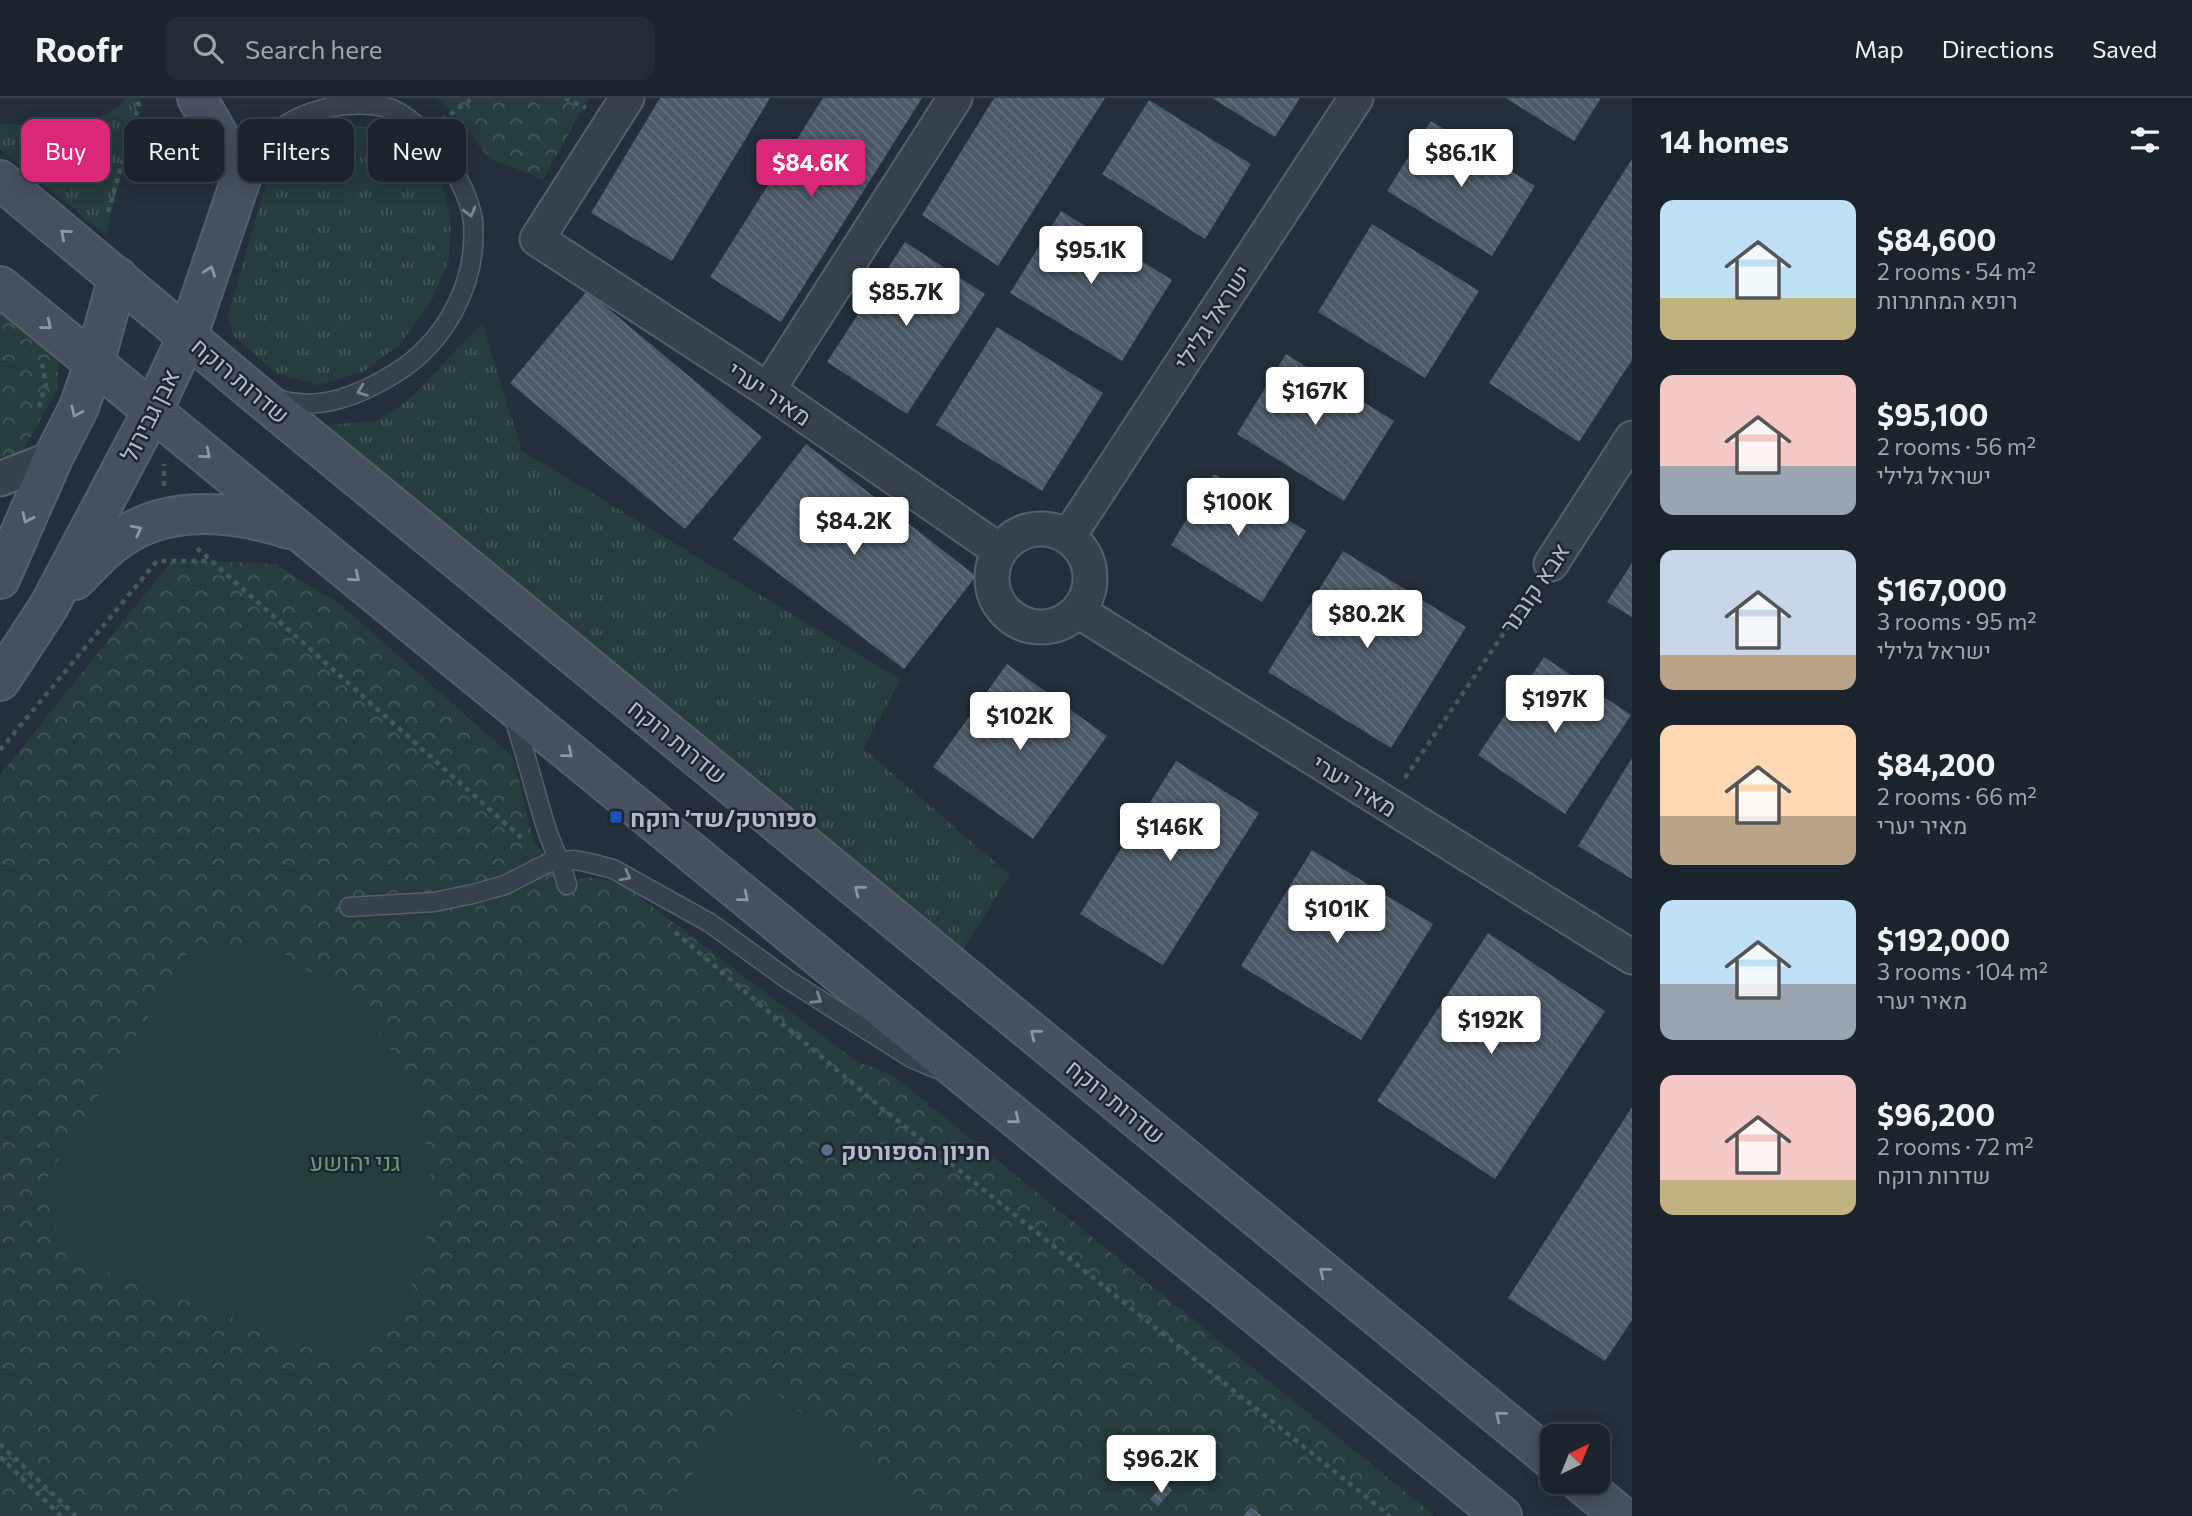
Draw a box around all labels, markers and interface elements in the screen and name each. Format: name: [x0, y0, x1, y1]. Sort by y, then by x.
search box: [165, 17, 655, 80]
text: Roofr: [35, 28, 123, 69]
icon: search: [189, 29, 227, 67]
text: Search here: [245, 33, 383, 64]
text: Map: [1854, 34, 1904, 63]
text: Directions: [1942, 34, 2054, 63]
text: Saved: [2092, 34, 2157, 63]
chip: Buy: [21, 119, 110, 182]
chip: Rent: [124, 119, 224, 182]
chip: Filters: [238, 119, 354, 182]
chip: New: [368, 119, 466, 182]
icon: filters: [2126, 121, 2164, 159]
text: 14 homes: [1660, 122, 1789, 159]
pin: $86.1K: [1404, 130, 1518, 189]
text: $86.1K: [1425, 138, 1497, 166]
pin: $84.6K: [754, 140, 868, 199]
text: $84.6K: [772, 148, 850, 176]
one-way arrow: [461, 206, 476, 218]
text: $84,600: [1877, 220, 1997, 257]
pin: $95.1K: [1034, 226, 1148, 286]
icon: home: [1716, 228, 1800, 312]
one-way arrow: [61, 230, 74, 242]
text: $95.1K: [1055, 235, 1127, 263]
text: 2 rooms · 54 m²: [1877, 257, 2036, 285]
street label: ישראל גלילי: [1167, 259, 1257, 375]
one-way arrow: [202, 265, 216, 277]
pin: $85.7K: [849, 268, 963, 328]
text: $85.7K: [868, 277, 944, 305]
text: רופא המחתרות: [1877, 286, 2018, 314]
one-way arrow: [39, 317, 52, 329]
street label: שדרות רוקח: [186, 331, 296, 429]
street label: מאיר יערי: [723, 355, 817, 431]
street label: אבן גבירול: [113, 364, 185, 466]
pin: $167K: [1266, 368, 1364, 427]
text: $167K: [1282, 376, 1348, 404]
one-way arrow: [356, 383, 368, 397]
text: $95,100: [1877, 395, 1989, 432]
icon: home: [1716, 403, 1800, 487]
one-way arrow: [71, 405, 85, 417]
text: 2 rooms · 56 m²: [1877, 432, 2036, 460]
one-way arrow: [198, 446, 211, 458]
text: ישראל גלילי: [1877, 461, 1991, 489]
pin: $100K: [1189, 478, 1287, 538]
text: $100K: [1203, 487, 1273, 515]
pin: $84.2K: [797, 498, 911, 557]
text: $84.2K: [816, 506, 892, 534]
one-way arrow: [21, 512, 35, 524]
one-way arrow: [130, 525, 142, 538]
street label: אבא קובנר: [1493, 537, 1575, 639]
one-way arrow: [346, 569, 359, 581]
text: $167,000: [1877, 570, 2007, 607]
icon: home: [1716, 578, 1800, 662]
pin: $80.2K: [1310, 590, 1424, 650]
text: $80.2K: [1328, 599, 1406, 627]
text: 3 rooms · 95 m²: [1877, 607, 2036, 635]
text: ישראל גלילי: [1877, 636, 1991, 664]
pin: $197K: [1506, 676, 1604, 735]
text: $197K: [1522, 684, 1588, 712]
street label: שדרות רוקח: [623, 692, 733, 790]
pin: $102K: [971, 692, 1069, 752]
text: $102K: [986, 701, 1054, 729]
one-way arrow: [560, 745, 573, 757]
text: $84,200: [1877, 745, 1995, 782]
street label: מאיר יערי: [1307, 748, 1403, 822]
icon: home: [1716, 753, 1800, 837]
text: 2 rooms · 66 m²: [1877, 782, 2037, 810]
place label: ספורטק/שד׳ רוקח: [630, 803, 817, 832]
pin: $146K: [1121, 804, 1219, 863]
marker: ספורטק/שד׳ רוקח: [608, 809, 624, 825]
text: מאיר יערי: [1877, 811, 1967, 839]
text: $146K: [1136, 812, 1204, 840]
one-way arrow: [619, 868, 631, 881]
one-way arrow: [854, 885, 866, 898]
pin: $101K: [1288, 886, 1386, 945]
one-way arrow: [736, 889, 749, 901]
text: $101K: [1304, 894, 1370, 922]
text: $192,000: [1877, 920, 2010, 957]
icon: home: [1716, 928, 1800, 1012]
text: 3 rooms · 104 m²: [1877, 957, 2048, 985]
text: מאיר יערי: [1877, 986, 1967, 1014]
one-way arrow: [809, 990, 822, 1003]
pin: $192K: [1442, 996, 1540, 1056]
text: $192K: [1458, 1005, 1524, 1033]
one-way arrow: [1030, 1030, 1043, 1042]
street label: שדרות רוקח: [1061, 1052, 1171, 1150]
text: $96,200: [1877, 1095, 1995, 1132]
icon: home: [1716, 1103, 1800, 1187]
one-way arrow: [1008, 1110, 1020, 1123]
text: 2 rooms · 72 m²: [1877, 1132, 2034, 1160]
place label: חניון הספורטק: [841, 1136, 990, 1165]
marker: חניון הספורטק: [819, 1142, 835, 1158]
park label: גני יהושע: [309, 1147, 401, 1176]
text: שדרות רוקח: [1877, 1161, 1990, 1189]
one-way arrow: [1319, 1268, 1332, 1280]
one-way arrow: [1495, 1412, 1507, 1425]
north arrow: [1540, 1424, 1610, 1494]
map controls: [1540, 1424, 1610, 1494]
pin: $96.2K: [1104, 1436, 1218, 1495]
text: $96.2K: [1123, 1444, 1199, 1472]

